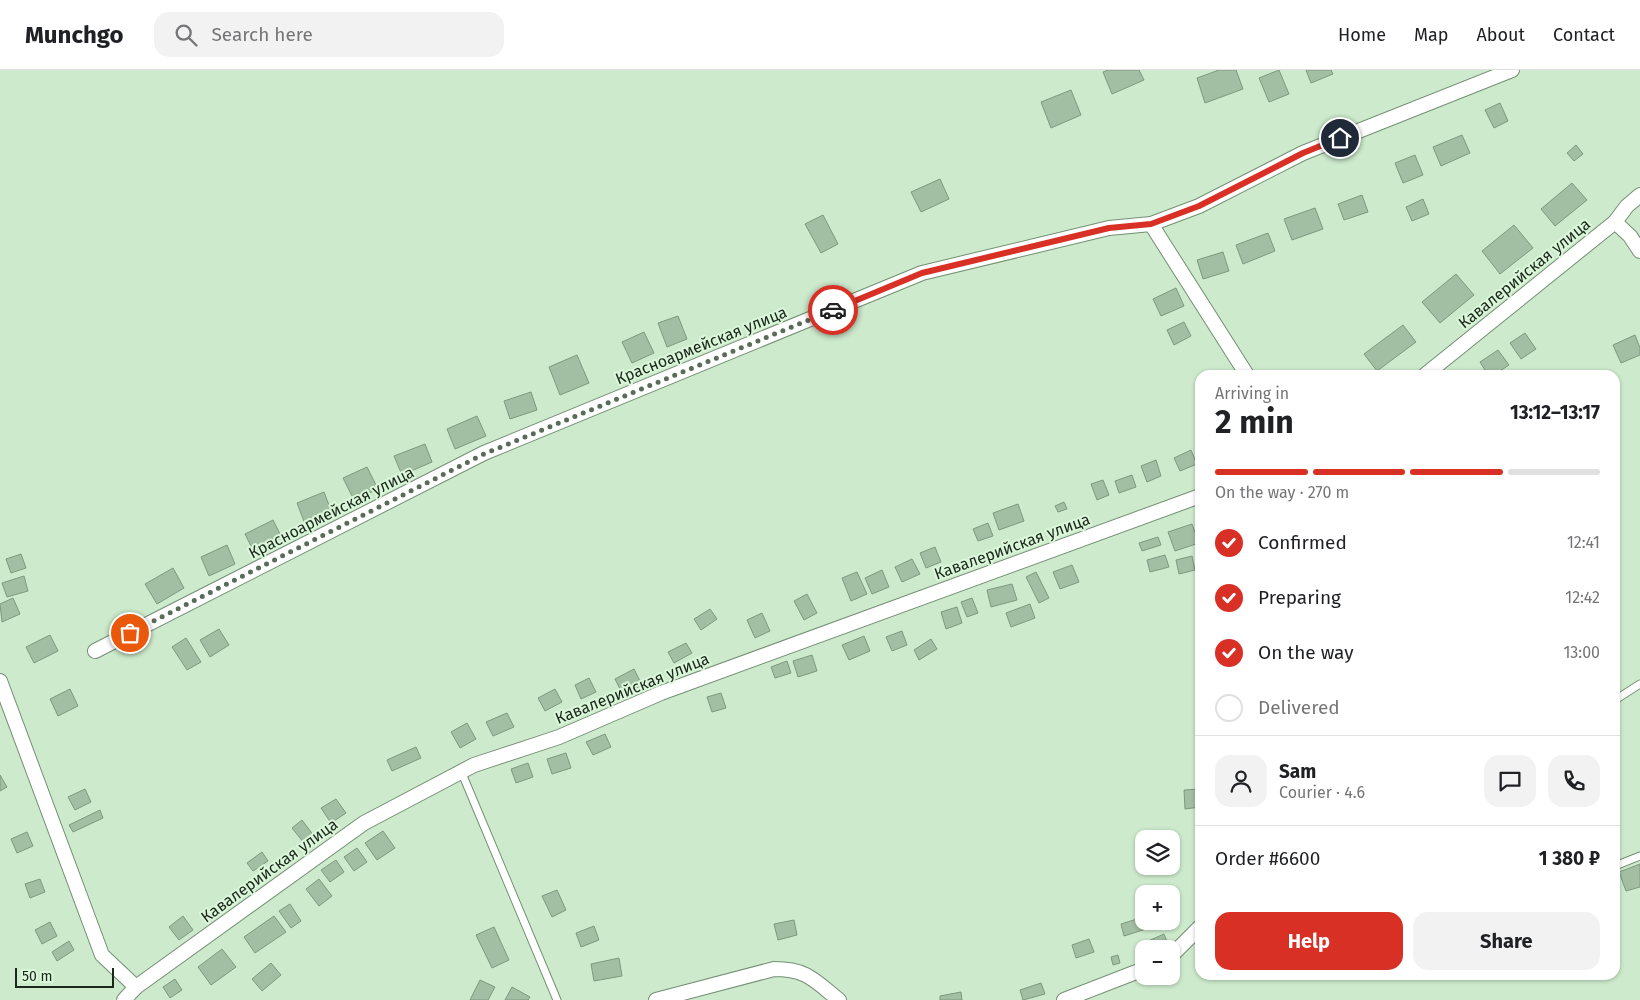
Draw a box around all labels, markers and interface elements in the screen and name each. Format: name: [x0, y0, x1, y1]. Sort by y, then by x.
search box: [154, 12, 504, 57]
text: Munchgo: [25, 21, 124, 49]
icon: search: [172, 21, 200, 49]
text: Search here: [212, 23, 313, 46]
text: Home: [1338, 24, 1386, 46]
text: Map: [1414, 24, 1448, 46]
text: About: [1476, 24, 1525, 46]
text: Contact: [1553, 24, 1615, 46]
pin: [1319, 117, 1361, 159]
icon: home: [1326, 124, 1354, 152]
street label: Кавалерийская улица: [1455, 214, 1594, 332]
courier: [808, 285, 858, 335]
icon: car: [819, 296, 847, 324]
street label: Красноармейская улица: [613, 302, 790, 389]
text: Arriving in: [1215, 384, 1289, 403]
text: 13:12–13:17: [1510, 401, 1600, 424]
text: 2 min: [1215, 403, 1294, 441]
street label: Красноармейская улица: [245, 462, 417, 562]
text: On the way · 270 m: [1215, 483, 1349, 502]
street label: Кавалерийская улица: [932, 509, 1093, 583]
icon: check: [1215, 529, 1243, 557]
text: Confirmed: [1258, 531, 1347, 554]
text: 12:41: [1567, 533, 1600, 552]
icon: check: [1215, 584, 1243, 612]
text: Preparing: [1258, 586, 1341, 609]
text: 12:42: [1565, 588, 1600, 607]
pin: [109, 612, 151, 654]
icon: bag: [116, 619, 144, 647]
icon: check: [1215, 639, 1243, 667]
text: On the way: [1258, 641, 1354, 664]
text: 13:00: [1563, 643, 1600, 662]
street label: Кавалерийская улица: [552, 649, 712, 728]
text: Delivered: [1258, 696, 1340, 719]
button: person: [1215, 755, 1267, 807]
button: chat: [1484, 755, 1536, 807]
button: phone: [1548, 755, 1600, 807]
text: Sam: [1279, 760, 1316, 783]
text: Courier · 4.6: [1279, 783, 1365, 802]
street label: Кавалерийская улица: [197, 814, 341, 926]
map controls: [1135, 830, 1180, 985]
button: layers: [1135, 830, 1180, 875]
text: Order #6600: [1215, 847, 1320, 870]
text: 1 380 ₽: [1539, 847, 1600, 870]
button: +: [1135, 885, 1180, 930]
button: Help: [1215, 912, 1403, 970]
button: Share: [1413, 912, 1600, 970]
button: −: [1135, 940, 1180, 985]
scale bar: [15, 965, 114, 988]
text: 50 m: [22, 968, 53, 985]

